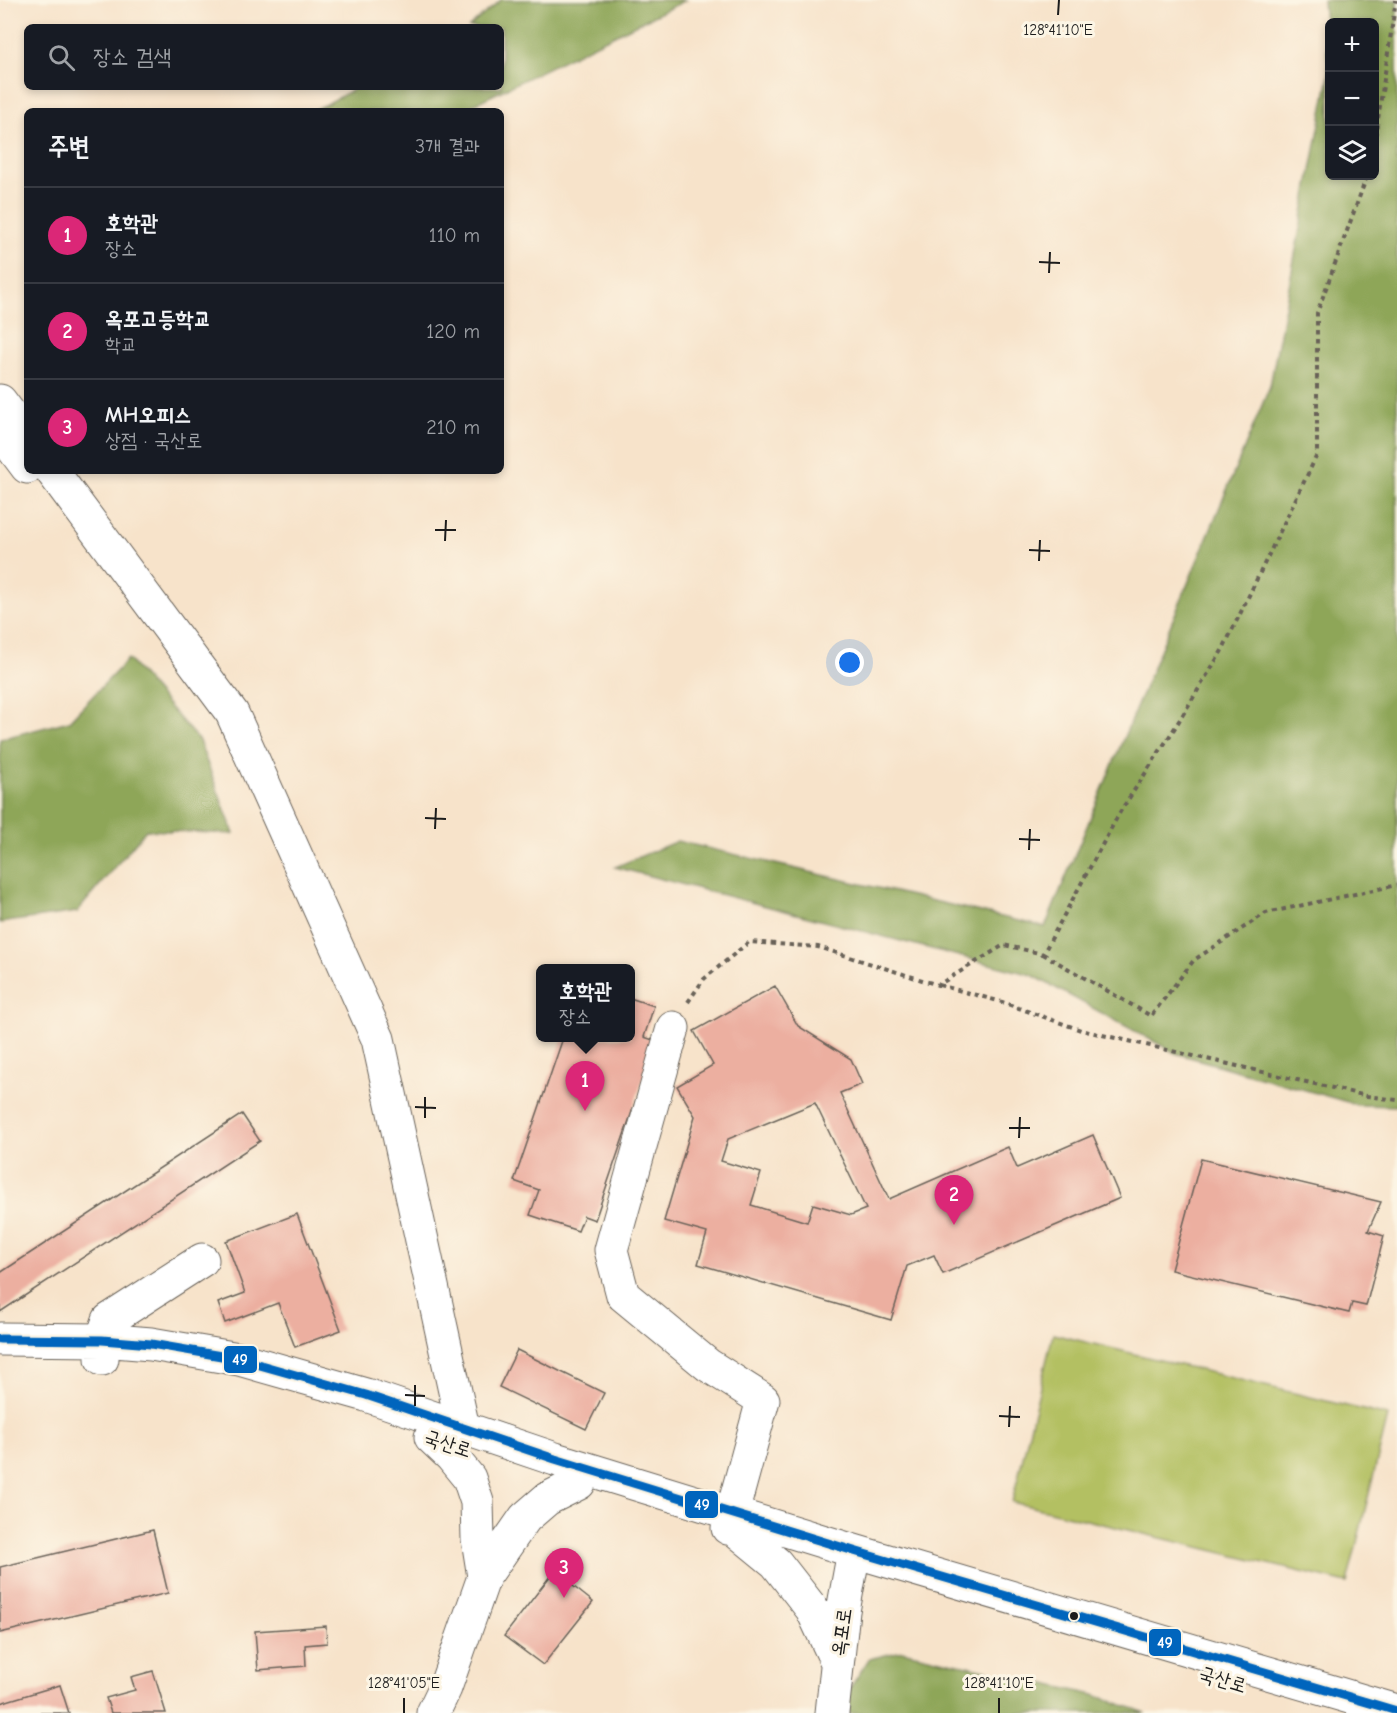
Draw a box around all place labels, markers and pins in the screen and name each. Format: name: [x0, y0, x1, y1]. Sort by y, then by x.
pin: 1: [566, 1062, 604, 1111]
pin: 2: [934, 1176, 974, 1225]
pin: 3: [544, 1548, 584, 1598]
unlabelled marker: [1068, 1610, 1080, 1622]

